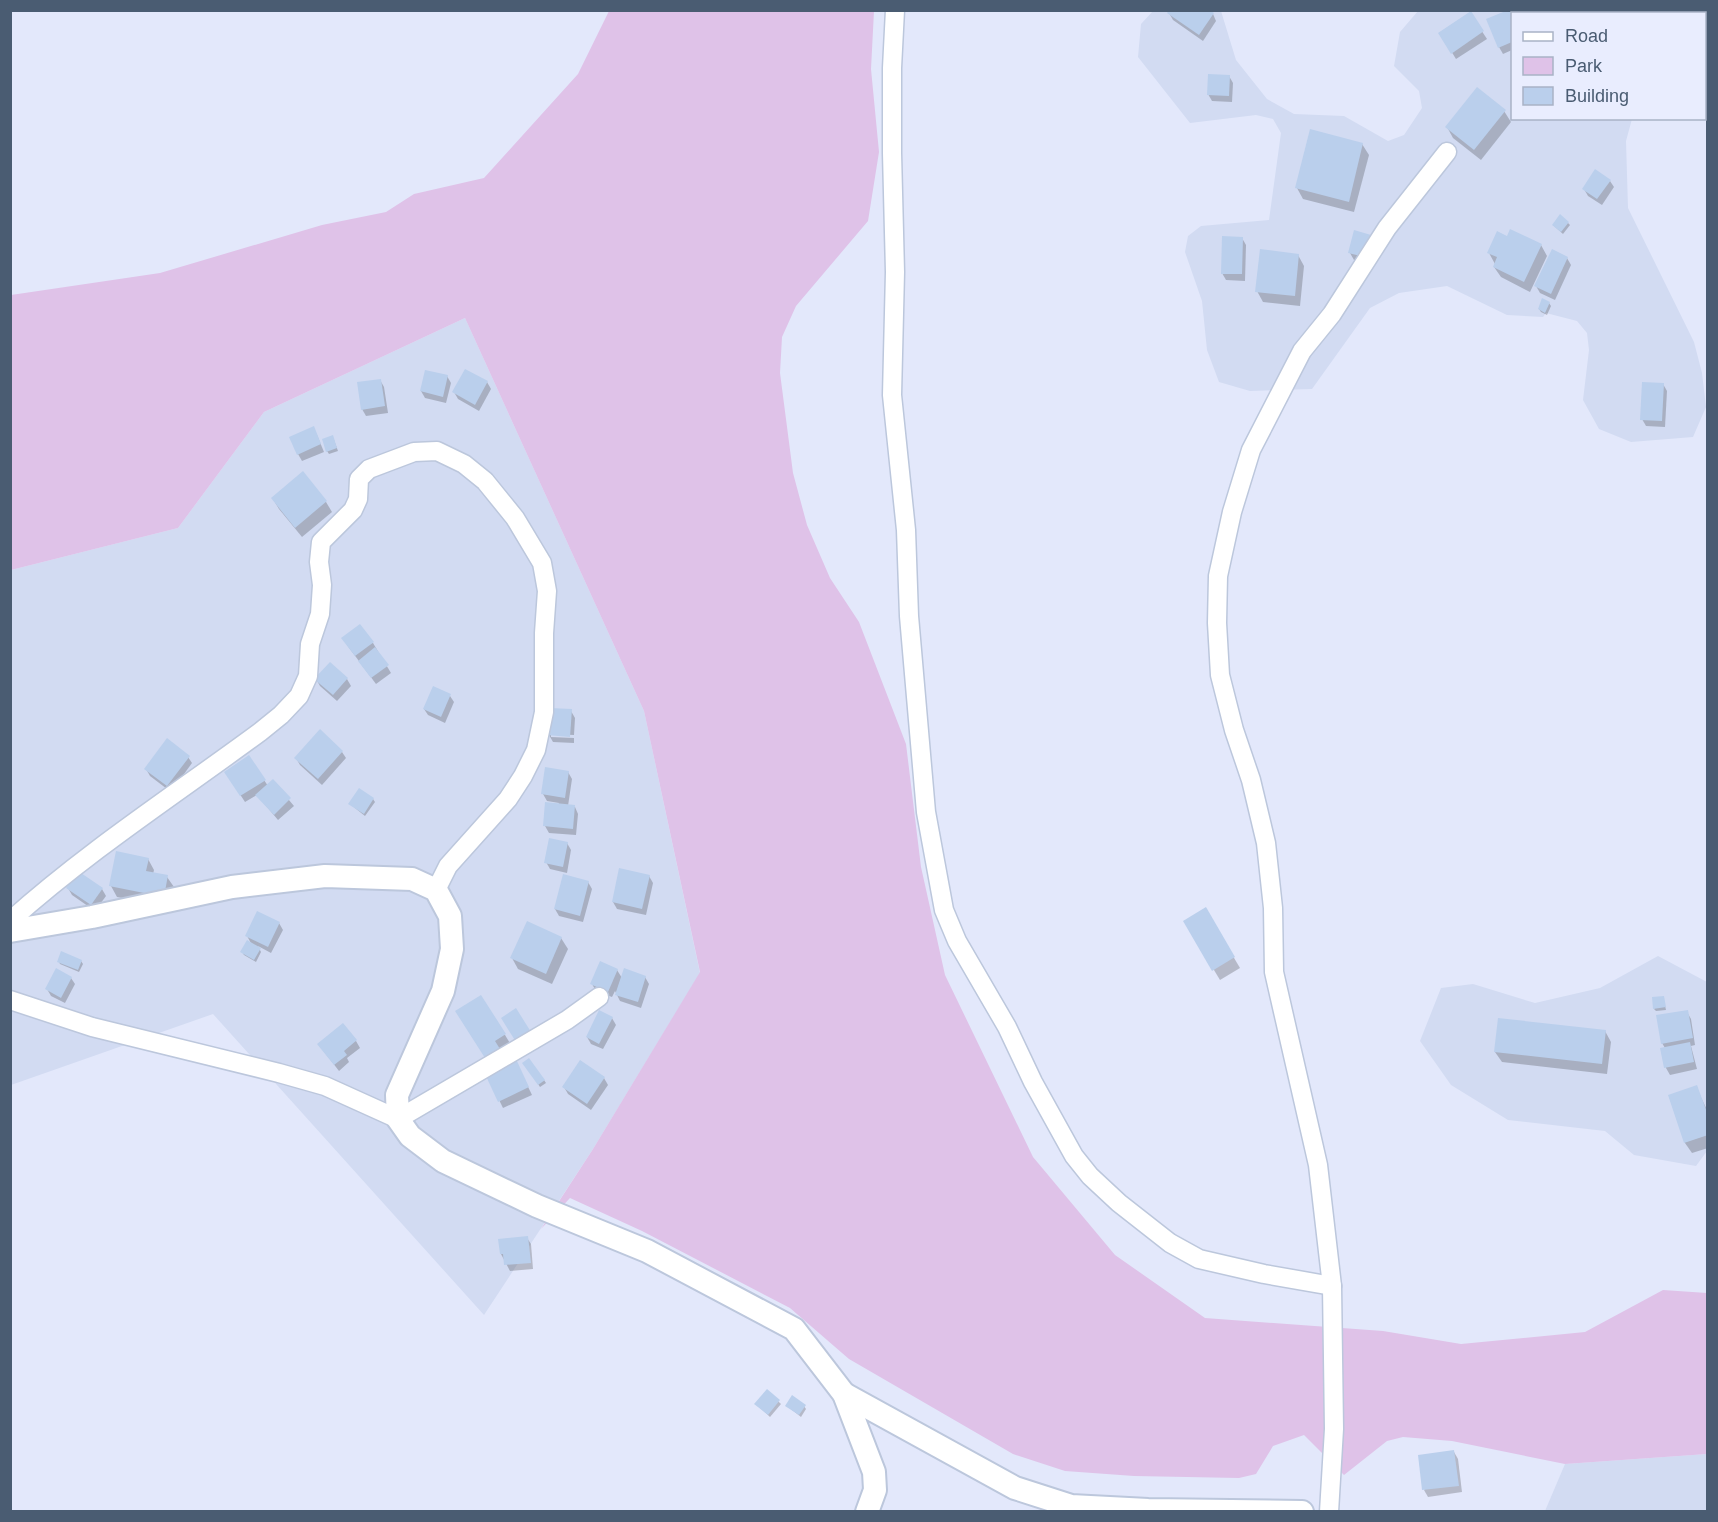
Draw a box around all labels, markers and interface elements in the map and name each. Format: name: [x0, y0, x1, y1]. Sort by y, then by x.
legend: [1511, 12, 1706, 120]
text: Road: [1565, 26, 1608, 46]
text: Park: [1565, 56, 1603, 76]
text: Building: [1565, 86, 1629, 106]

